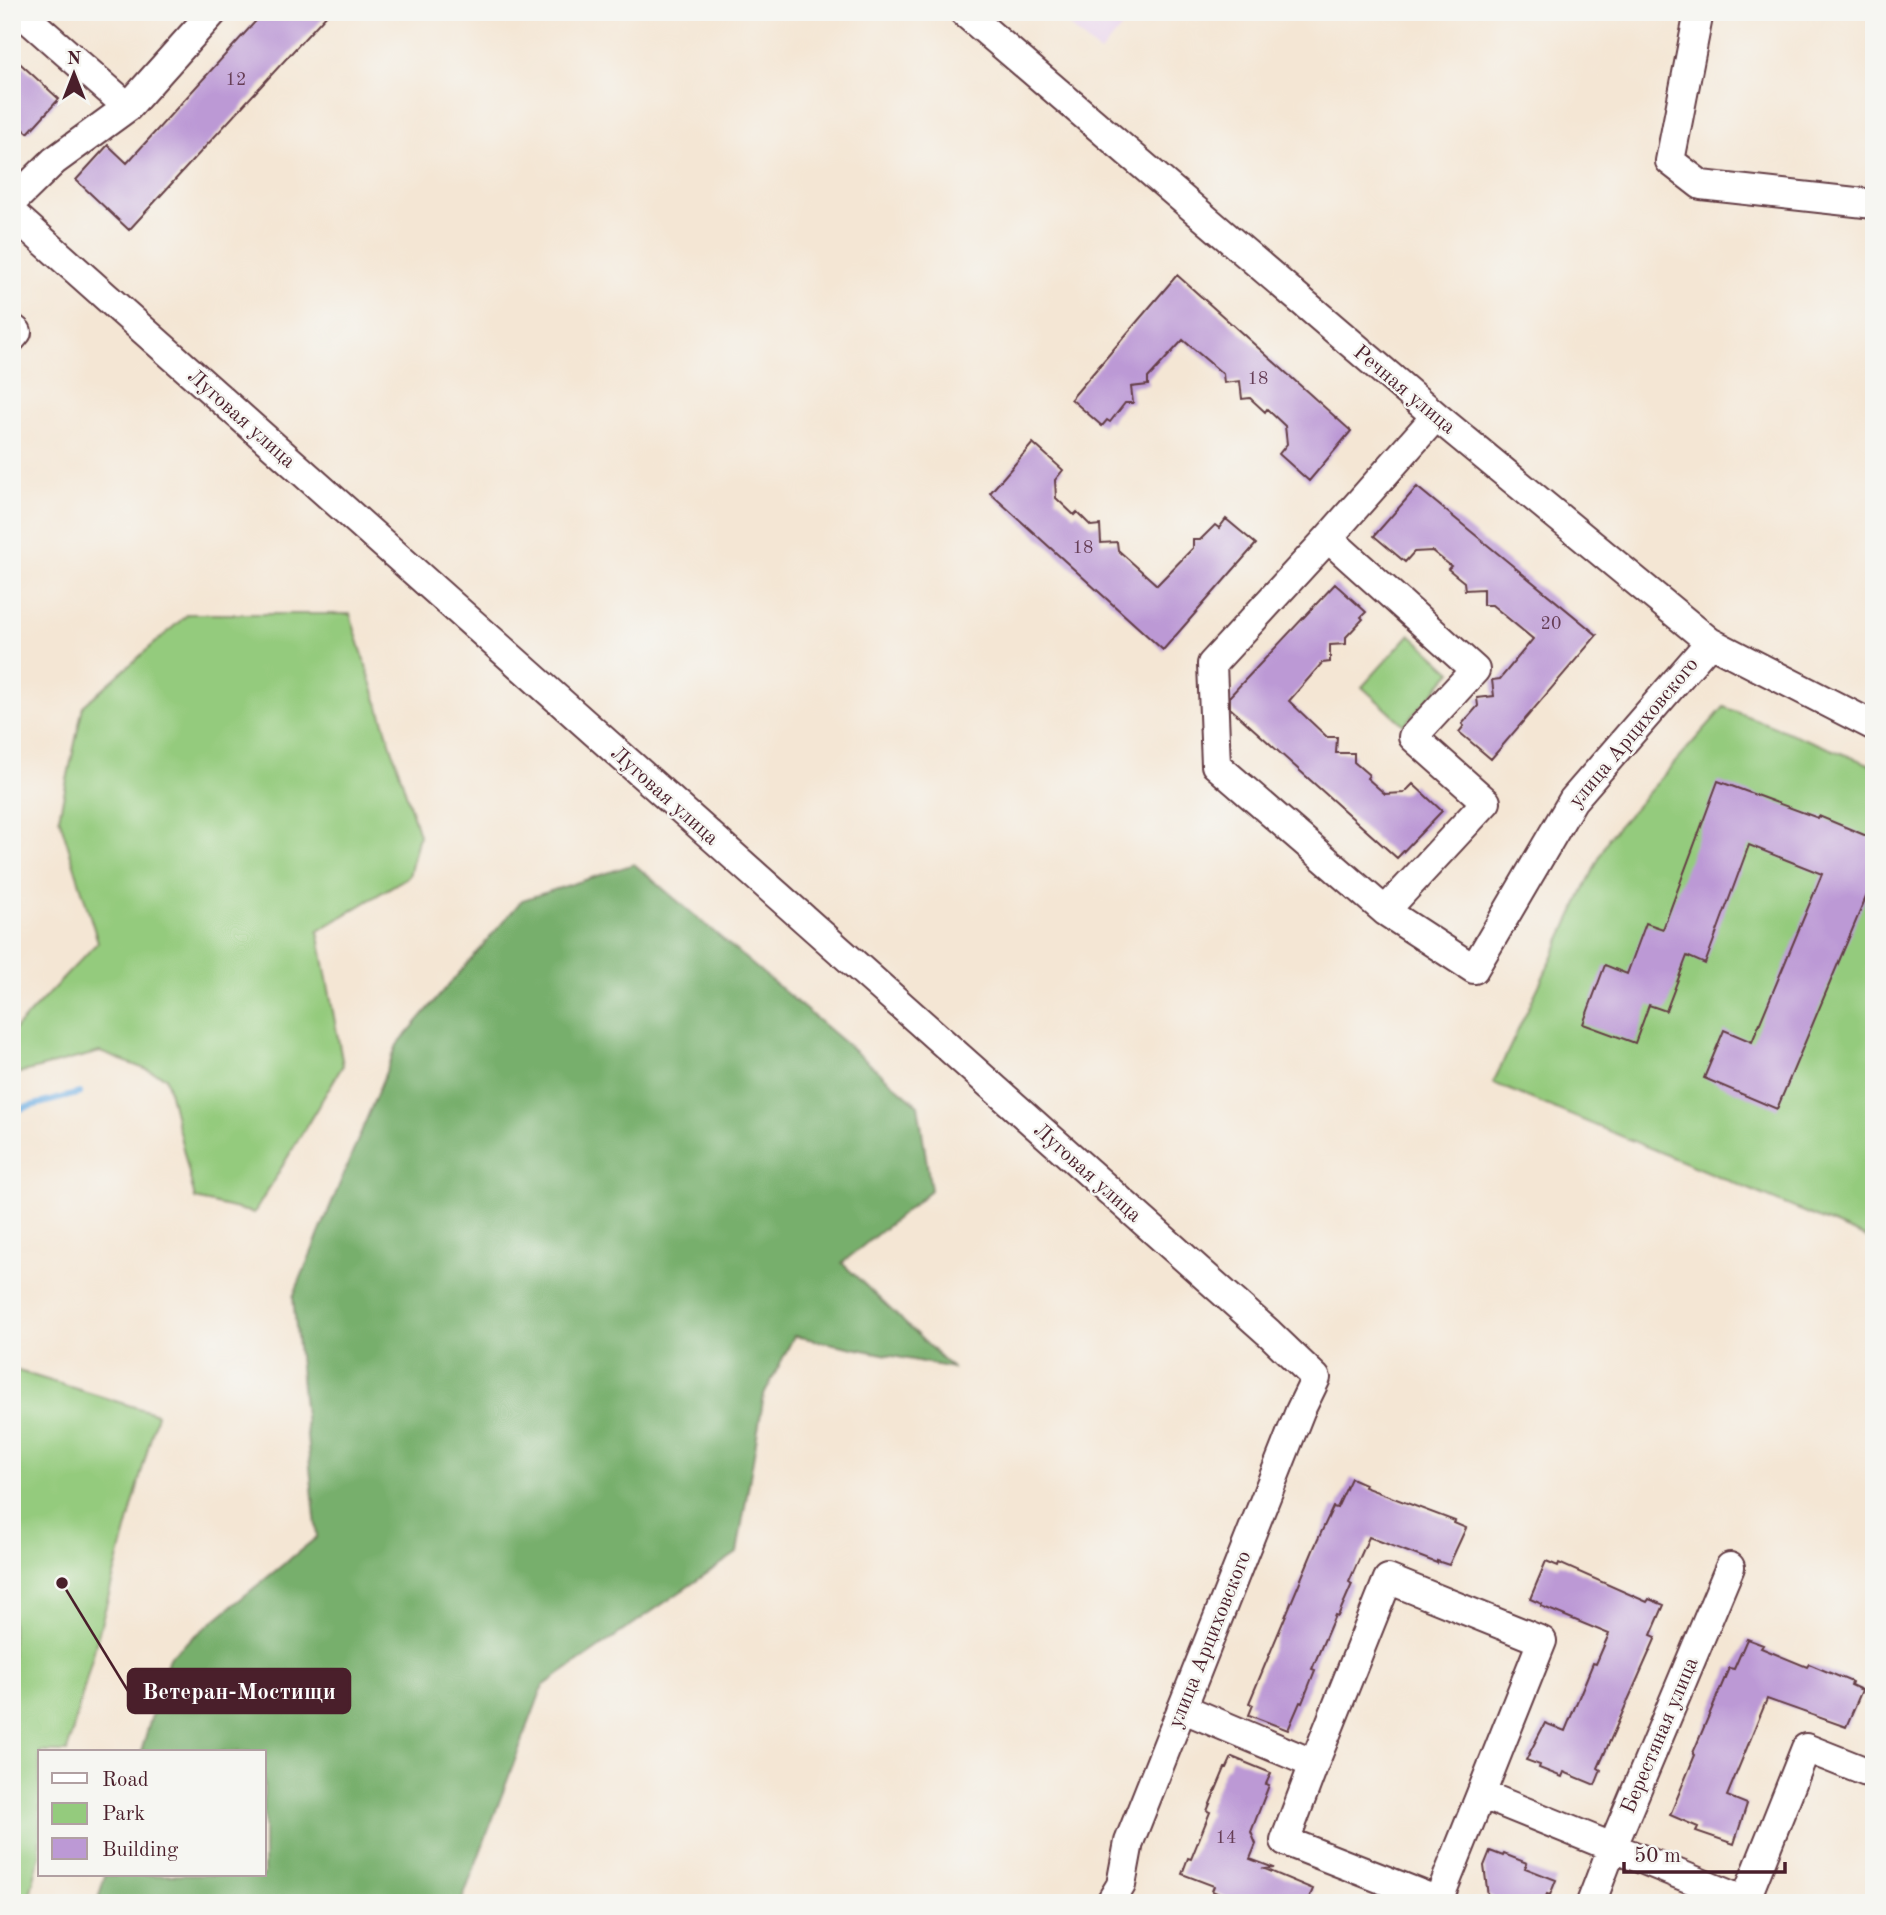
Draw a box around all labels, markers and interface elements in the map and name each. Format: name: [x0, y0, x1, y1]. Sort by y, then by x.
north arrow: [38, 38, 108, 108]
text: N: [67, 50, 82, 69]
house number: 12: [226, 71, 246, 89]
street label: Речная улица: [1349, 342, 1459, 439]
street label: Луговая улица: [183, 366, 299, 473]
house number: 18: [1248, 370, 1268, 388]
house number: 18: [1073, 539, 1093, 557]
house number: 20: [1541, 615, 1561, 633]
street label: улица Арциховского: [1565, 654, 1703, 812]
street label: Луговая улица: [606, 743, 722, 850]
street label: Луговая улица: [1029, 1120, 1145, 1227]
street label: улица Арциховского: [1165, 1548, 1255, 1731]
street label: Берестяная улица: [1618, 1654, 1703, 1817]
callout: Ветеран-Мостищи: [128, 1669, 350, 1713]
text: Ветеран-Мостищи: [142, 1681, 336, 1704]
legend: [38, 1750, 266, 1876]
text: Road: [102, 1770, 149, 1791]
text: Park: [102, 1804, 145, 1825]
house number: 14: [1216, 1829, 1236, 1847]
scale bar: [1624, 1831, 1784, 1875]
text: Building: [102, 1840, 179, 1861]
text: 50 m: [1634, 1846, 1681, 1867]

